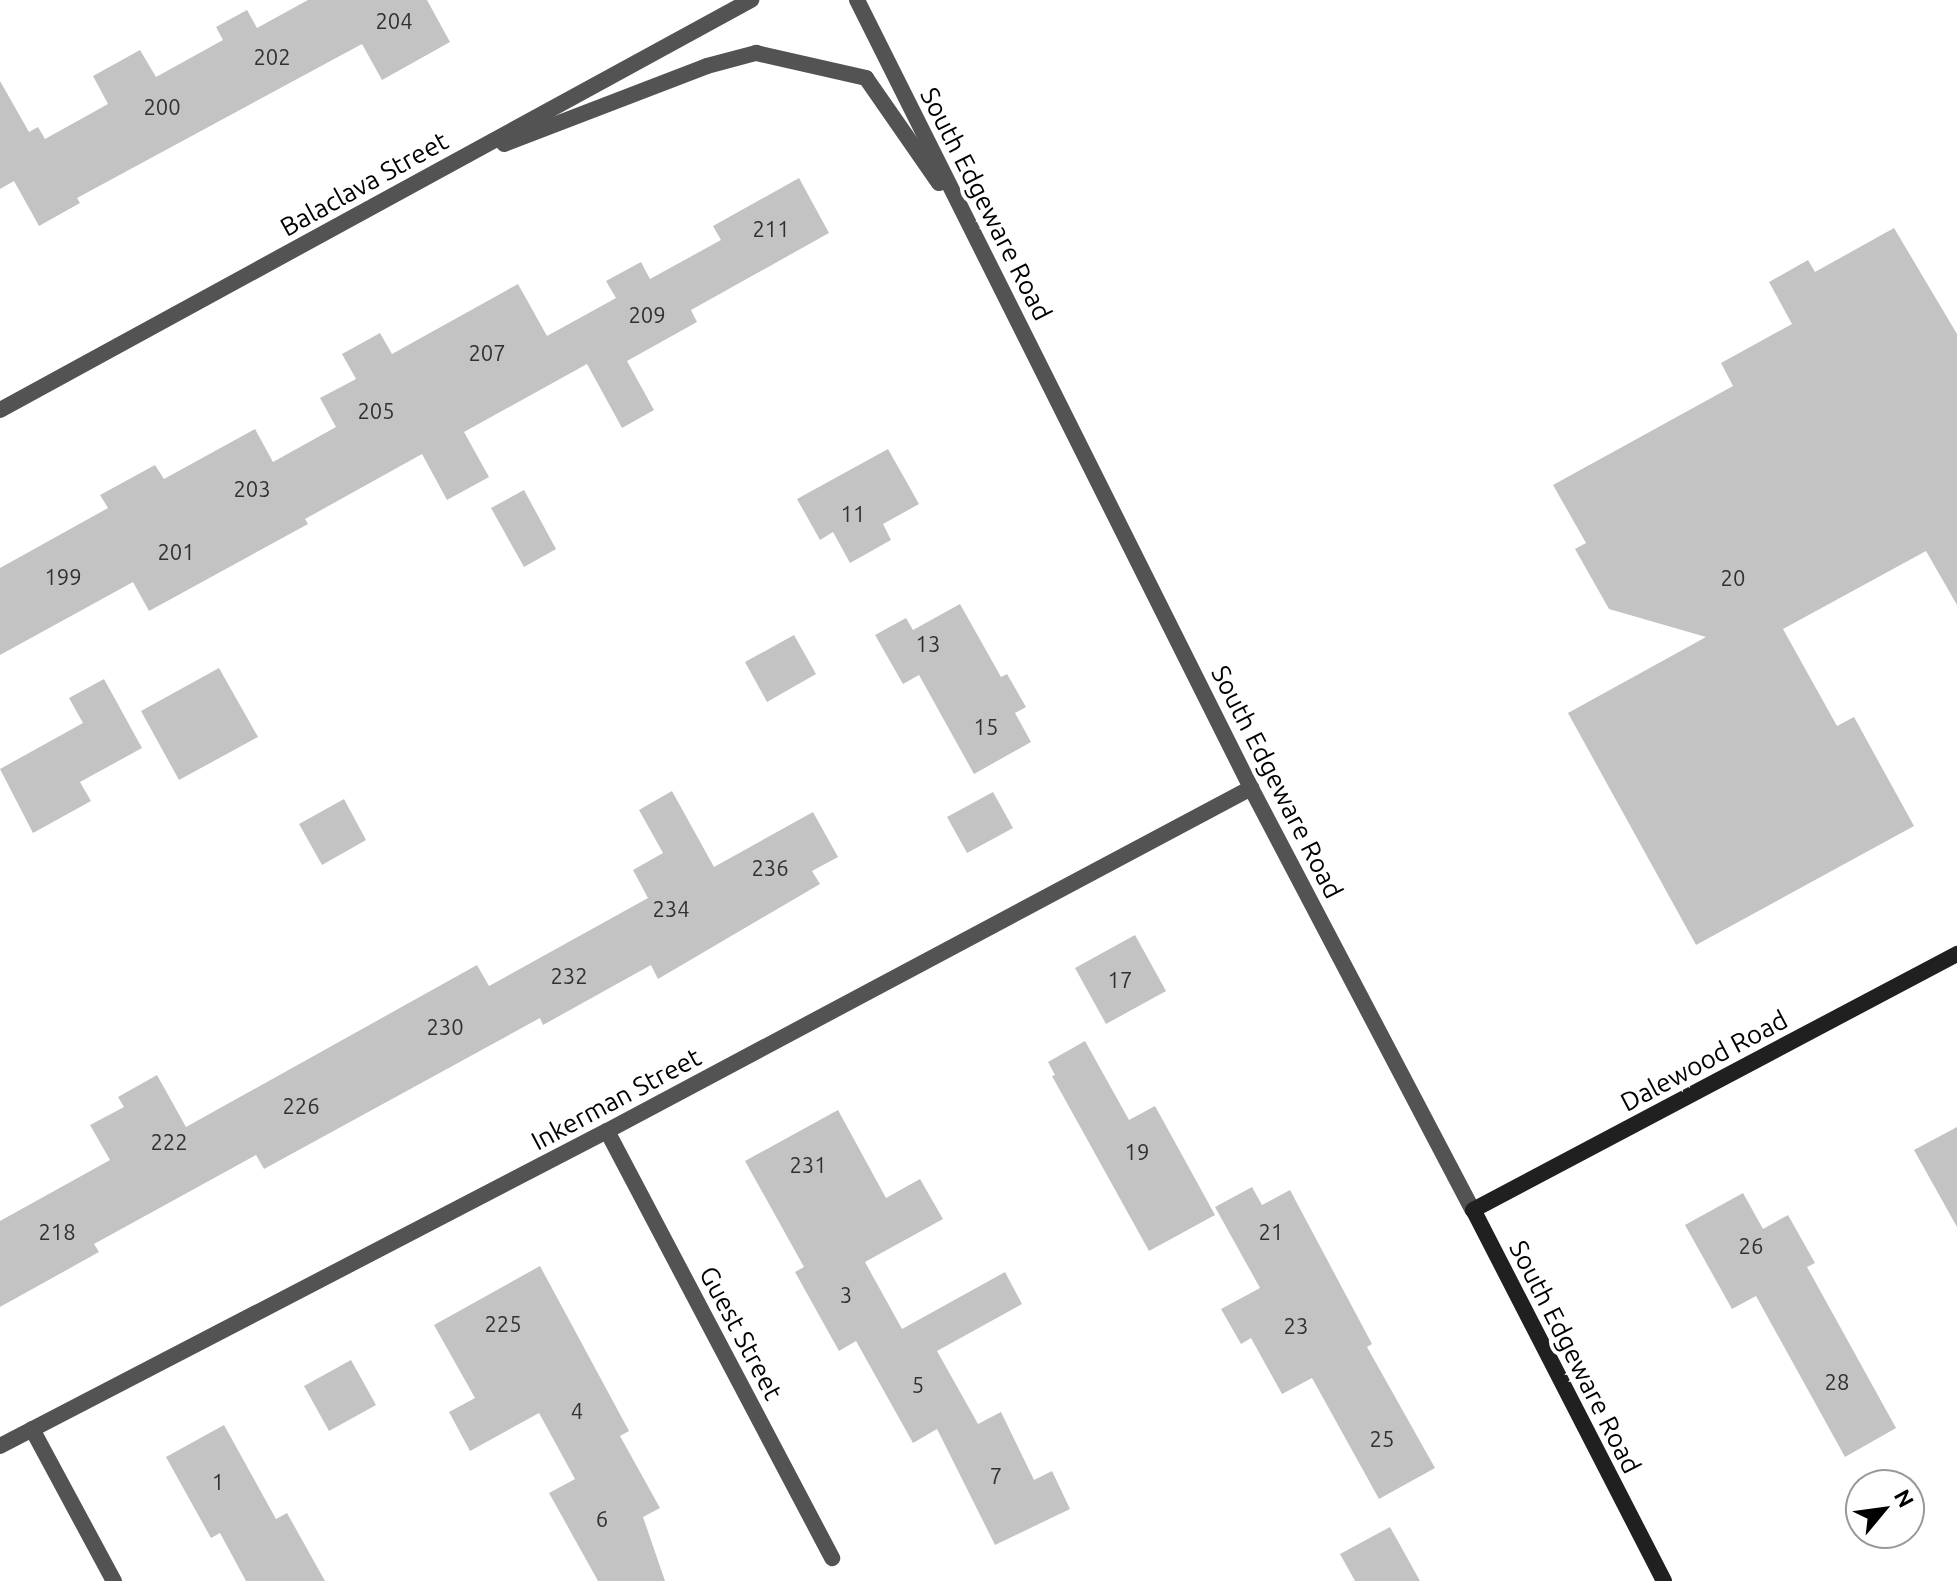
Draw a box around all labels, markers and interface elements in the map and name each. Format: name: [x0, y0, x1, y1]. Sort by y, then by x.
house number: 204: [375, 8, 413, 34]
house number: 202: [253, 44, 291, 70]
street label: South Edgeware Road: [914, 82, 1058, 326]
house number: 200: [143, 94, 181, 120]
street label: Balaclava Street: [275, 125, 453, 243]
house number: 211: [752, 216, 790, 242]
house number: 209: [628, 302, 666, 328]
house number: 207: [468, 340, 506, 366]
house number: 205: [357, 398, 395, 424]
house number: 203: [233, 476, 271, 502]
house number: 11: [841, 501, 865, 527]
house number: 201: [157, 539, 195, 565]
house number: 199: [44, 564, 82, 590]
house number: 20: [1721, 565, 1745, 591]
house number: 13: [916, 631, 940, 657]
street label: South Edgeware Road: [1205, 660, 1349, 904]
house number: 15: [974, 714, 998, 740]
house number: 236: [751, 855, 789, 881]
house number: 234: [652, 896, 690, 922]
house number: 232: [550, 963, 588, 989]
house number: 17: [1108, 967, 1132, 993]
street label: Dalewood Road: [1615, 1004, 1793, 1118]
house number: 230: [426, 1014, 464, 1040]
street label: Inkerman Street: [526, 1041, 706, 1157]
house number: 226: [282, 1093, 320, 1119]
house number: 222: [150, 1129, 188, 1155]
house number: 19: [1125, 1139, 1149, 1165]
house number: 231: [789, 1152, 827, 1178]
house number: 218: [38, 1219, 76, 1245]
house number: 21: [1259, 1219, 1283, 1245]
house number: 26: [1739, 1233, 1763, 1259]
street label: South Edgeware Road: [1503, 1235, 1647, 1479]
street label: Guest Street: [693, 1261, 789, 1405]
house number: 3: [840, 1282, 852, 1308]
house number: 225: [484, 1311, 522, 1337]
house number: 23: [1284, 1313, 1308, 1339]
house number: 28: [1825, 1369, 1849, 1395]
house number: 5: [912, 1372, 924, 1398]
house number: 4: [571, 1398, 583, 1424]
house number: 25: [1370, 1426, 1394, 1452]
house number: 7: [990, 1463, 1002, 1489]
house number: 1: [212, 1469, 224, 1495]
north arrow: [1845, 1469, 1925, 1549]
text: N: [1890, 1485, 1920, 1511]
house number: 6: [596, 1506, 608, 1532]

